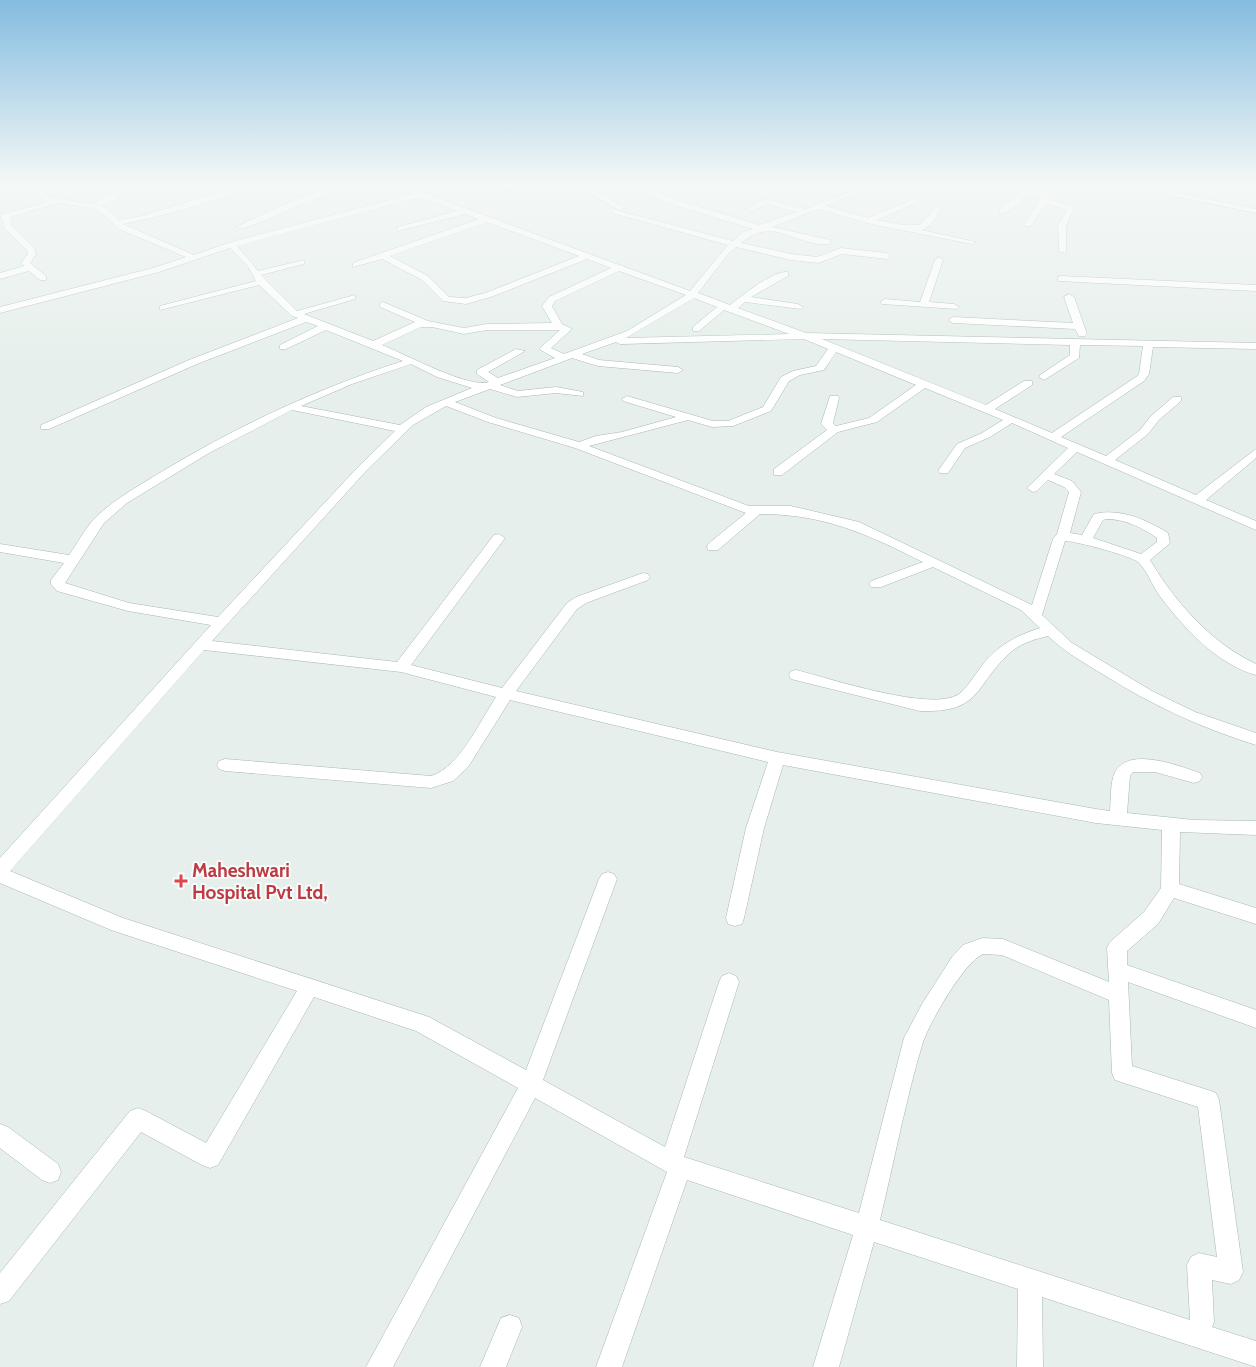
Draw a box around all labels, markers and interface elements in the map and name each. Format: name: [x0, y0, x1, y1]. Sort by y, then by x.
place label: Maheshwari Hospital Pvt Ltd,: [192, 859, 328, 904]
marker: Maheshwari Hospital Pvt Ltd,: [174, 874, 188, 888]

